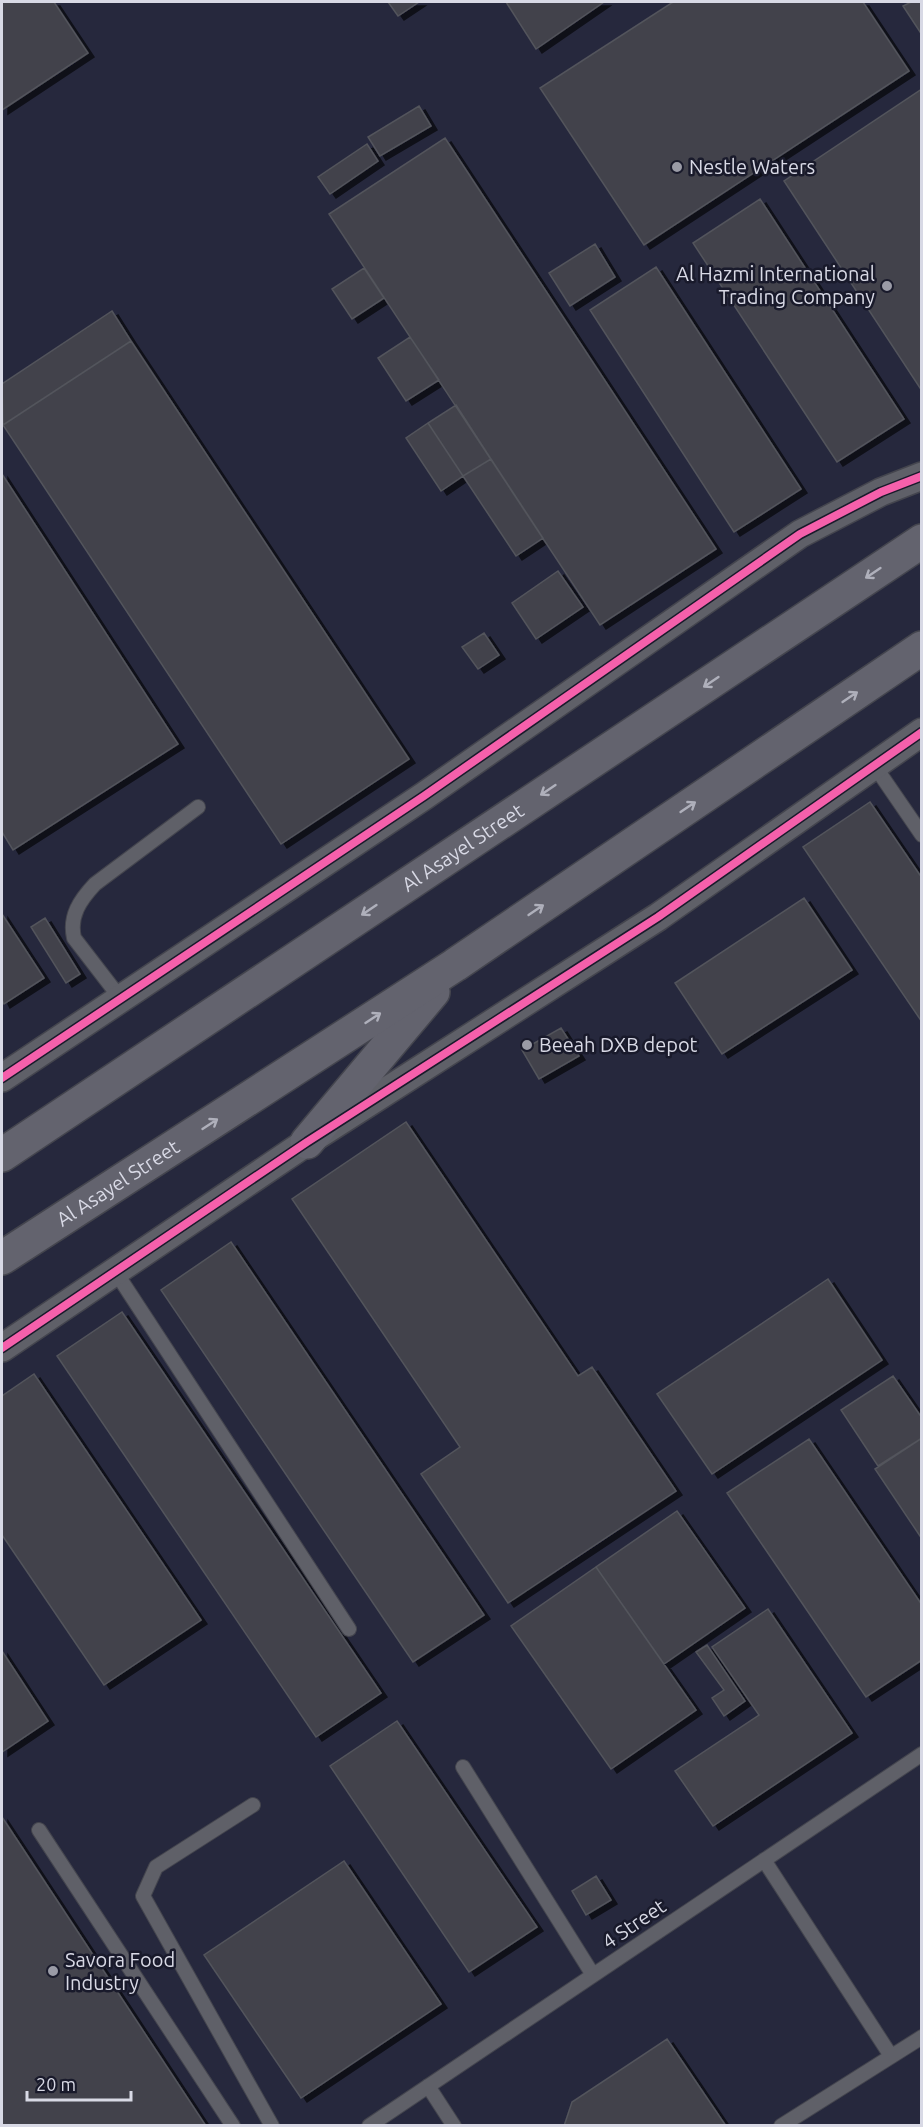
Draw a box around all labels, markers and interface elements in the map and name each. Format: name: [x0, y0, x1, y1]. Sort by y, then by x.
place label: Nestle Waters: [689, 155, 815, 178]
marker: Nestle Waters: [670, 160, 684, 174]
place label: Al Hazmi International Trading Company: [676, 262, 875, 308]
marker: Al Hazmi International Trading Company: [880, 279, 894, 293]
one-way arrow: [865, 567, 882, 579]
one-way arrow: [702, 675, 719, 688]
one-way arrow: [841, 691, 857, 703]
one-way arrow: [541, 784, 557, 796]
street label: Al Asayel Street: [397, 798, 528, 896]
one-way arrow: [679, 801, 696, 813]
one-way arrow: [360, 903, 377, 916]
one-way arrow: [527, 904, 544, 916]
one-way arrow: [365, 1012, 381, 1024]
place label: Beeah DXB depot: [539, 1033, 698, 1056]
marker: Beeah DXB depot: [520, 1038, 534, 1052]
one-way arrow: [201, 1117, 218, 1130]
street label: Al Asayel Street: [52, 1134, 183, 1231]
street label: 4 Street: [598, 1894, 670, 1953]
place label: Savora Food Industry: [65, 1948, 175, 1994]
marker: Savora Food Industry: [46, 1964, 60, 1978]
scale bar: [27, 2064, 130, 2102]
text: 20 m: [36, 2074, 76, 2094]

